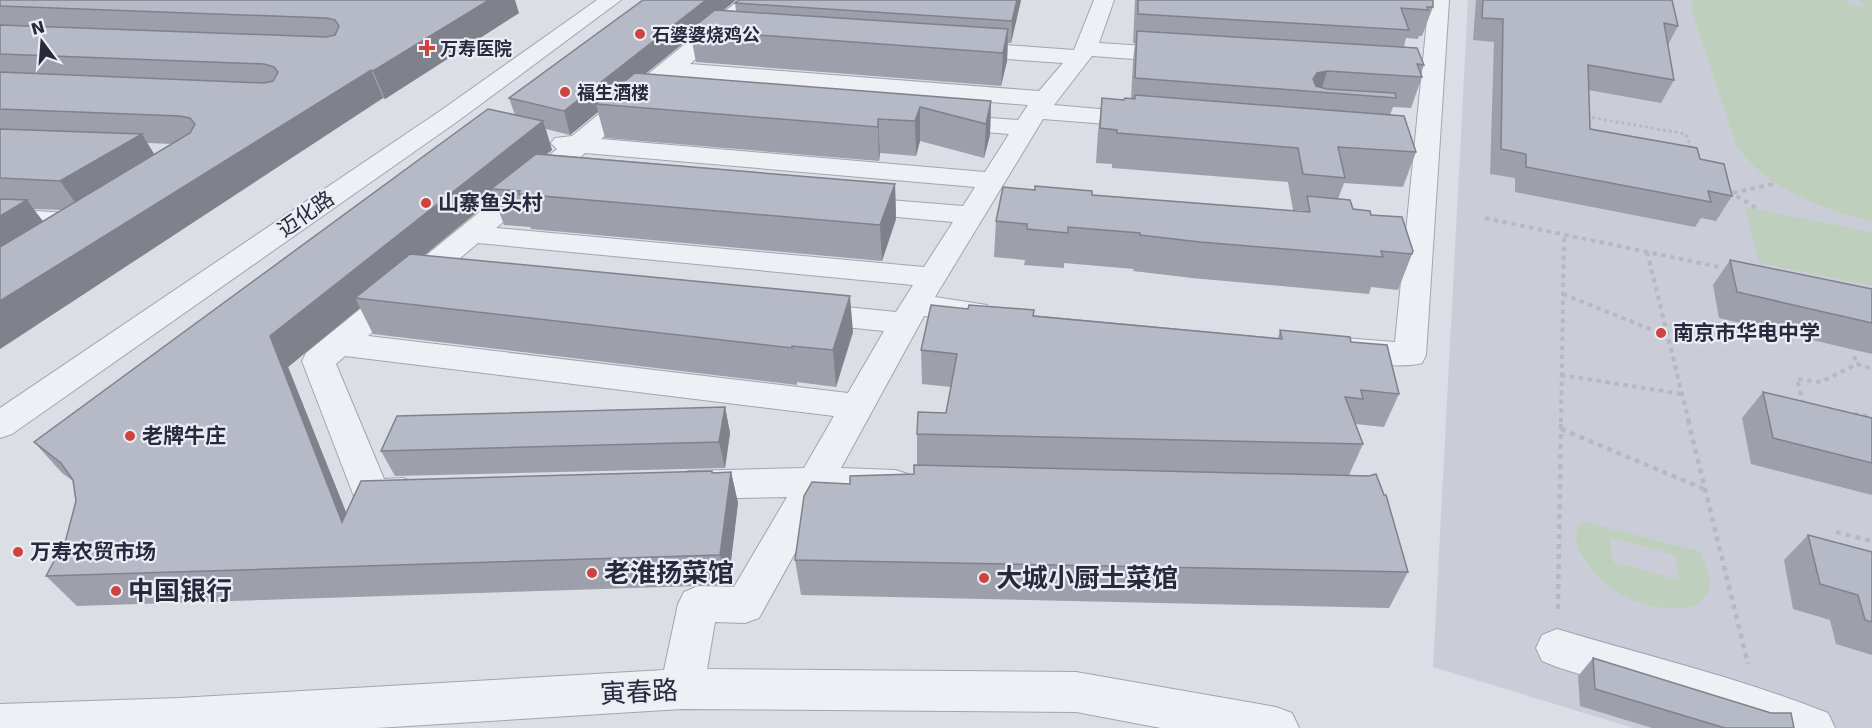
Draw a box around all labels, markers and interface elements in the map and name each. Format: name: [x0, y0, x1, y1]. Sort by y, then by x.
north arrow: [12, 12, 72, 72]
text: N: [29, 17, 47, 39]
place label: 石婆婆烧鸡公: [652, 24, 760, 45]
marker: 石婆婆烧鸡公: [633, 27, 647, 41]
place label: 万寿医院: [440, 38, 512, 59]
marker: 万寿医院: [418, 39, 436, 57]
place label: 福生酒楼: [577, 82, 649, 103]
marker: 福生酒楼: [558, 85, 572, 99]
street label: 迈化路: [273, 186, 339, 242]
place label: 山寨鱼头村: [438, 191, 543, 215]
marker: 山寨鱼头村: [419, 196, 433, 210]
place label: 南京市华电中学: [1673, 321, 1820, 345]
marker: 南京市华电中学: [1654, 326, 1668, 340]
place label: 老牌牛庄: [142, 424, 226, 448]
marker: 老牌牛庄: [123, 429, 137, 443]
place label: 万寿农贸市场: [30, 540, 156, 564]
marker: 万寿农贸市场: [11, 545, 25, 559]
place label: 老淮扬菜馆: [604, 558, 734, 588]
place label: 大城小厨土菜馆: [996, 563, 1178, 593]
marker: 老淮扬菜馆: [585, 566, 599, 580]
marker: 大城小厨土菜馆: [977, 571, 991, 585]
place label: 中国银行: [128, 576, 232, 606]
marker: 中国银行: [109, 584, 123, 598]
street label: 寅春路: [599, 675, 679, 709]

